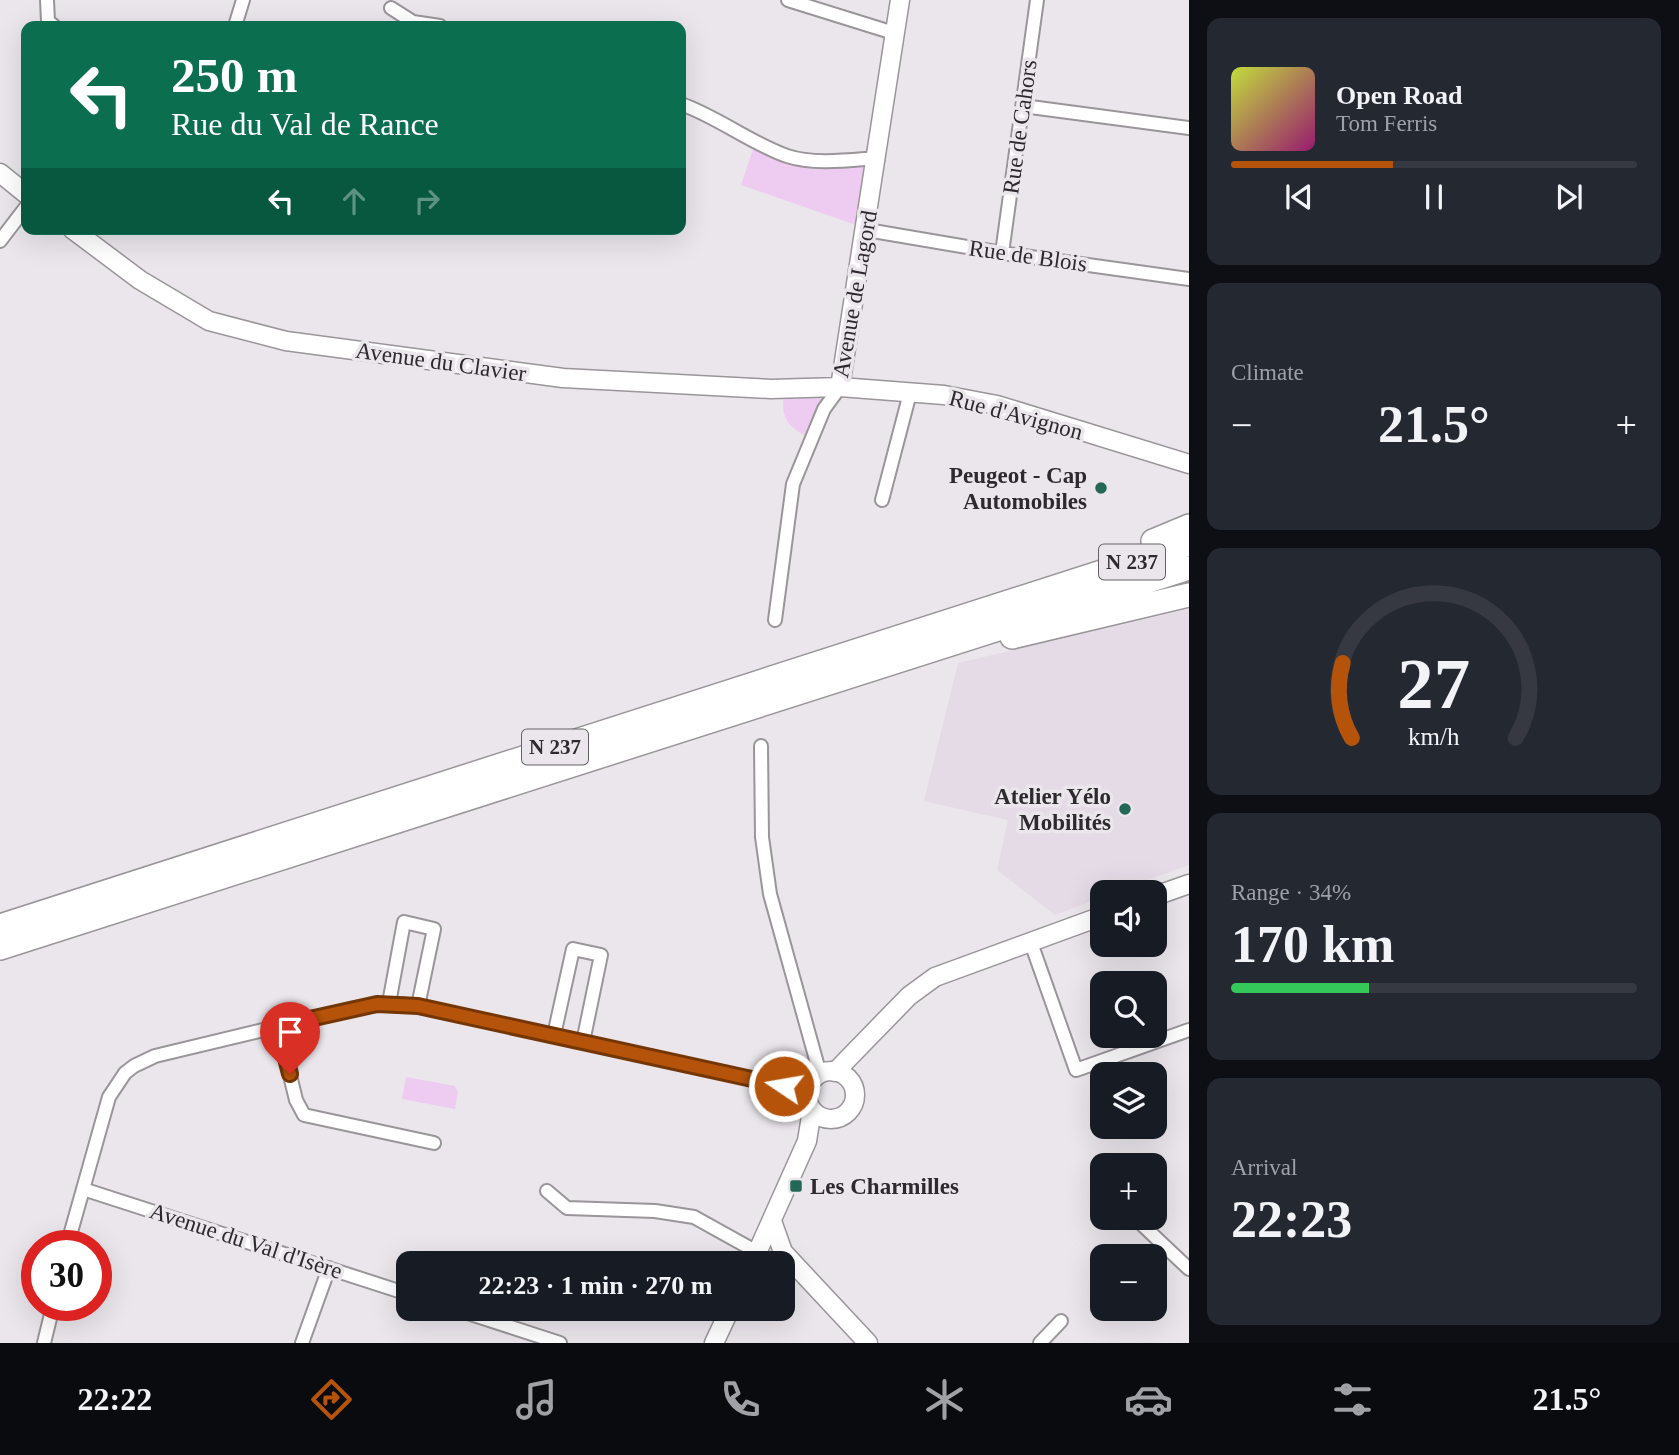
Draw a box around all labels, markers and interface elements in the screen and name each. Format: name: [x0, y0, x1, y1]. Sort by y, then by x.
text: 250 m: [171, 48, 298, 103]
icon: left: [56, 49, 147, 140]
street label: Rue de Cahors: [998, 58, 1042, 196]
text: Open Road: [1336, 81, 1462, 110]
text: Rue du Val de Rance: [171, 106, 439, 142]
text: Tom Ferris: [1336, 111, 1437, 136]
icon: previous: [1280, 178, 1318, 216]
icon: pause: [1415, 178, 1453, 216]
icon: next: [1550, 178, 1588, 216]
icon: left: [262, 182, 300, 220]
icon: ahead: [335, 182, 373, 220]
icon: right: [408, 182, 446, 220]
street label: Avenue de Lagord: [828, 208, 882, 380]
street label: Rue de Blois: [967, 235, 1089, 277]
street label: Avenue du Clavier: [354, 338, 528, 386]
text: Climate: [1231, 360, 1304, 385]
street label: Rue d'Avignon: [946, 385, 1086, 445]
text: 21.5°: [1378, 396, 1490, 453]
text: −: [1231, 404, 1252, 446]
text: +: [1616, 404, 1637, 446]
place label: Peugeot - Cap Automobiles: [949, 463, 1087, 514]
marker: Peugeot - Cap Automobiles: [1093, 480, 1109, 496]
road number: N 237: [1099, 544, 1165, 580]
text: 27: [1398, 643, 1470, 724]
text: km/h: [1408, 722, 1460, 749]
road number: N 237: [522, 730, 588, 764]
place label: Atelier Yélo Mobilités: [994, 784, 1111, 835]
marker: Atelier Yélo Mobilités: [1117, 801, 1133, 817]
map controls: [1090, 880, 1167, 1321]
button: sound: [1090, 880, 1167, 957]
text: Range · 34%: [1231, 880, 1351, 905]
text: 170 km: [1231, 916, 1394, 973]
button: search: [1090, 971, 1167, 1048]
pin: [260, 1002, 320, 1074]
icon: arrive: [271, 1013, 309, 1051]
position arrow: [747, 1049, 821, 1123]
button: layers: [1090, 1062, 1167, 1139]
button: +: [1090, 1153, 1167, 1230]
text: Arrival: [1231, 1155, 1297, 1180]
place label: Les Charmilles: [810, 1174, 959, 1199]
marker: Les Charmilles: [788, 1178, 804, 1194]
text: 22:23: [1231, 1191, 1352, 1248]
street label: Avenue du Val d'Isère: [147, 1198, 345, 1284]
speed limit sign: 30: [21, 1230, 112, 1321]
button: −: [1090, 1244, 1167, 1321]
text: 22:23 · 1 min · 270 m: [479, 1271, 713, 1300]
icon: directions: [307, 1375, 356, 1424]
icon: music: [512, 1375, 561, 1424]
icon: phone: [716, 1375, 765, 1424]
icon: climate: [920, 1375, 969, 1424]
icon: car: [1124, 1375, 1173, 1424]
icon: filters: [1328, 1375, 1377, 1424]
text: 22:22: [78, 1381, 152, 1417]
text: 21.5°: [1533, 1381, 1601, 1417]

